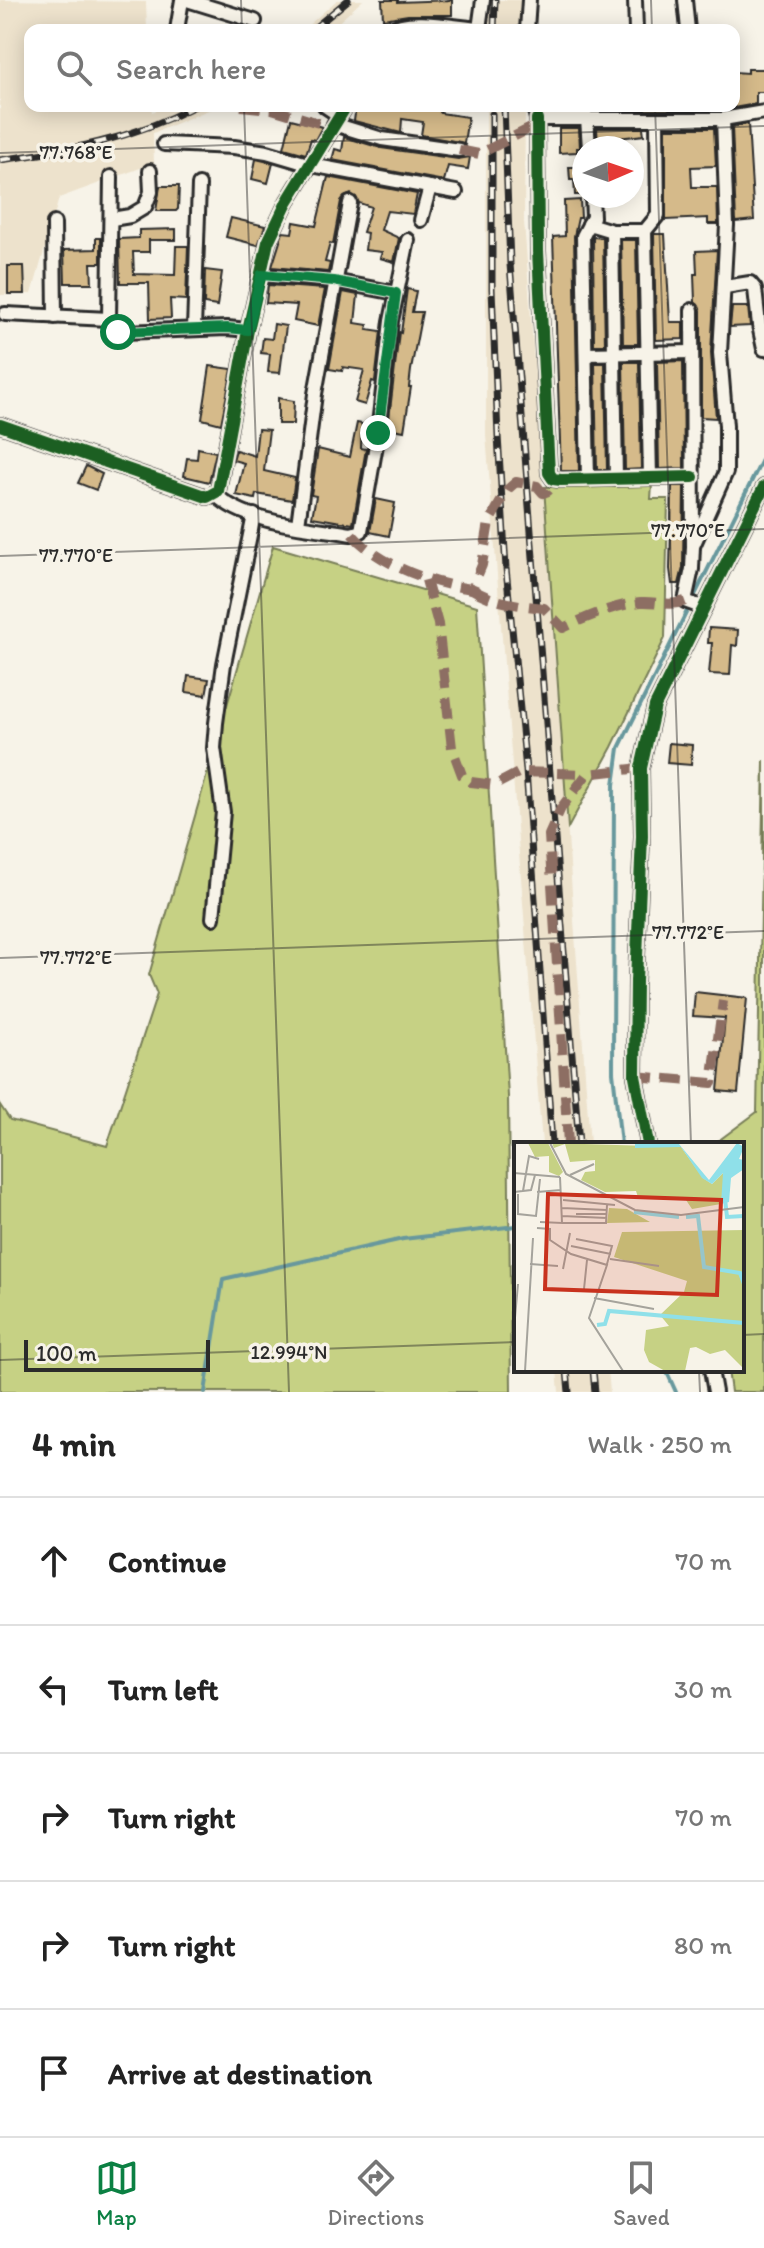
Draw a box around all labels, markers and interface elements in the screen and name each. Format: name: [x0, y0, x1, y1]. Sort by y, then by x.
search box: [24, 24, 740, 112]
icon: search: [52, 46, 96, 90]
text: Search here: [116, 50, 266, 87]
north arrow: [572, 136, 644, 208]
text: 77.768°E: [39, 140, 113, 164]
route start: [100, 314, 136, 350]
route end: [360, 415, 396, 451]
text: 77.770°E: [651, 518, 725, 542]
text: 77.770°E: [39, 543, 113, 567]
text: 77.772°E: [652, 920, 724, 944]
text: 77.772°E: [40, 945, 112, 969]
inset map: [514, 1142, 744, 1372]
scale bar: [24, 1336, 210, 1372]
text: 100 m: [36, 1340, 97, 1367]
text: 12.994°N: [250, 1340, 328, 1364]
text: 4 min: [32, 1424, 116, 1465]
text: Walk · 250 m: [588, 1428, 732, 1460]
icon: ahead: [32, 1539, 76, 1583]
text: Continue: [108, 1543, 227, 1580]
text: 70 m: [675, 1545, 732, 1577]
icon: left: [32, 1667, 76, 1711]
text: Turn left: [108, 1671, 219, 1708]
text: 30 m: [674, 1673, 732, 1705]
icon: right: [32, 1795, 76, 1839]
text: Turn right: [108, 1799, 236, 1836]
text: 70 m: [675, 1801, 732, 1833]
icon: right: [32, 1923, 76, 1967]
text: Turn right: [108, 1927, 236, 1964]
text: 80 m: [674, 1929, 732, 1961]
icon: arrive: [32, 2051, 76, 2095]
text: Arrive at destination: [108, 2055, 372, 2092]
tab: Map: [95, 2156, 139, 2231]
tab: Directions: [328, 2156, 424, 2231]
tab: Saved: [613, 2156, 669, 2231]

